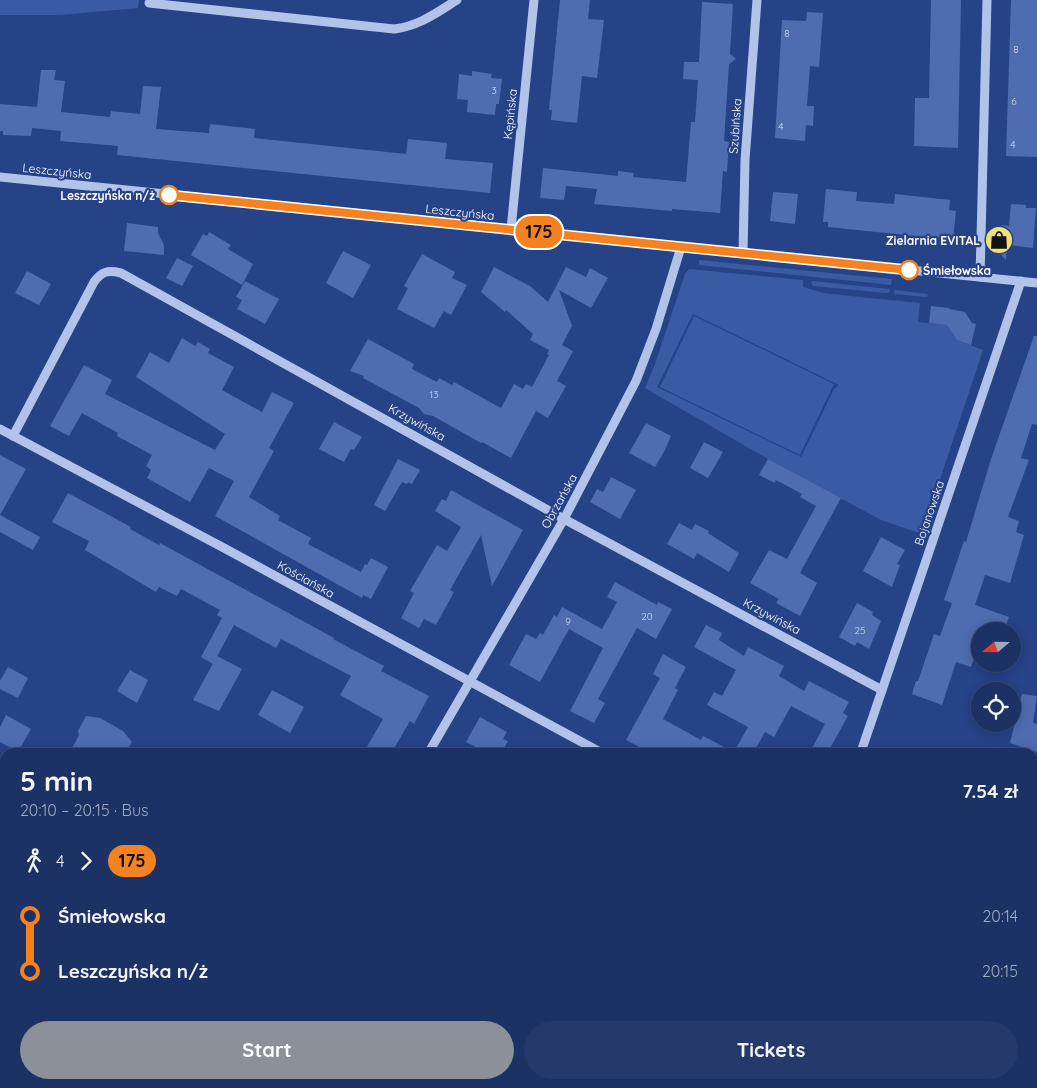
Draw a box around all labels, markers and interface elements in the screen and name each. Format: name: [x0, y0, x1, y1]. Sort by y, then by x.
house number: 8: [784, 27, 790, 40]
house number: 8: [1013, 43, 1019, 56]
house number: 3: [491, 84, 497, 97]
street label: Kępińska: [500, 88, 520, 140]
house number: 6: [1011, 95, 1017, 108]
street label: Szubińska: [726, 98, 744, 154]
house number: 4: [778, 120, 784, 133]
house number: 4: [1010, 138, 1016, 151]
street label: Leszczyńska: [22, 160, 92, 182]
marker: Leszczyńska n/ż: [159, 185, 179, 205]
place label: Leszczyńska n/ż: [60, 188, 155, 203]
street label: Leszczyńska: [425, 201, 495, 223]
line badge: 175: [510, 216, 568, 248]
text: 175: [525, 220, 553, 243]
shop icon: Zielarnia EVITAL: [984, 225, 1014, 255]
place label: Zielarnia EVITAL: [886, 233, 980, 248]
marker: Śmiełowska: [899, 260, 919, 280]
place label: Śmiełowska: [923, 263, 991, 278]
house number: 13: [430, 388, 438, 401]
street label: Krzywińska: [386, 400, 448, 444]
street label: Obrzańska: [538, 471, 580, 531]
street label: Bojanowska: [911, 478, 947, 548]
street label: Kościańska: [275, 557, 337, 601]
street label: Krzywińska: [741, 595, 803, 637]
house number: 20: [641, 610, 653, 623]
house number: 9: [565, 615, 571, 628]
north arrow: [971, 622, 1021, 672]
map controls: [971, 622, 1021, 732]
house number: 25: [855, 624, 866, 637]
button: locate: [971, 682, 1021, 732]
text: 5 min: [20, 763, 93, 798]
text: 7.54 zł: [962, 779, 1018, 803]
text: 20:10 – 20:15 · Bus: [20, 800, 149, 820]
icon: walk: [20, 847, 48, 875]
icon: forward: [72, 847, 100, 875]
text: 175: [118, 849, 146, 872]
text: 4: [56, 851, 64, 871]
text: Śmiełowska: [58, 904, 166, 928]
text: 20:14: [983, 906, 1018, 926]
text: Leszczyńska n/ż: [58, 959, 208, 983]
text: 20:15: [982, 961, 1018, 981]
button: Start: [20, 1021, 514, 1079]
button: Tickets: [524, 1021, 1018, 1079]

